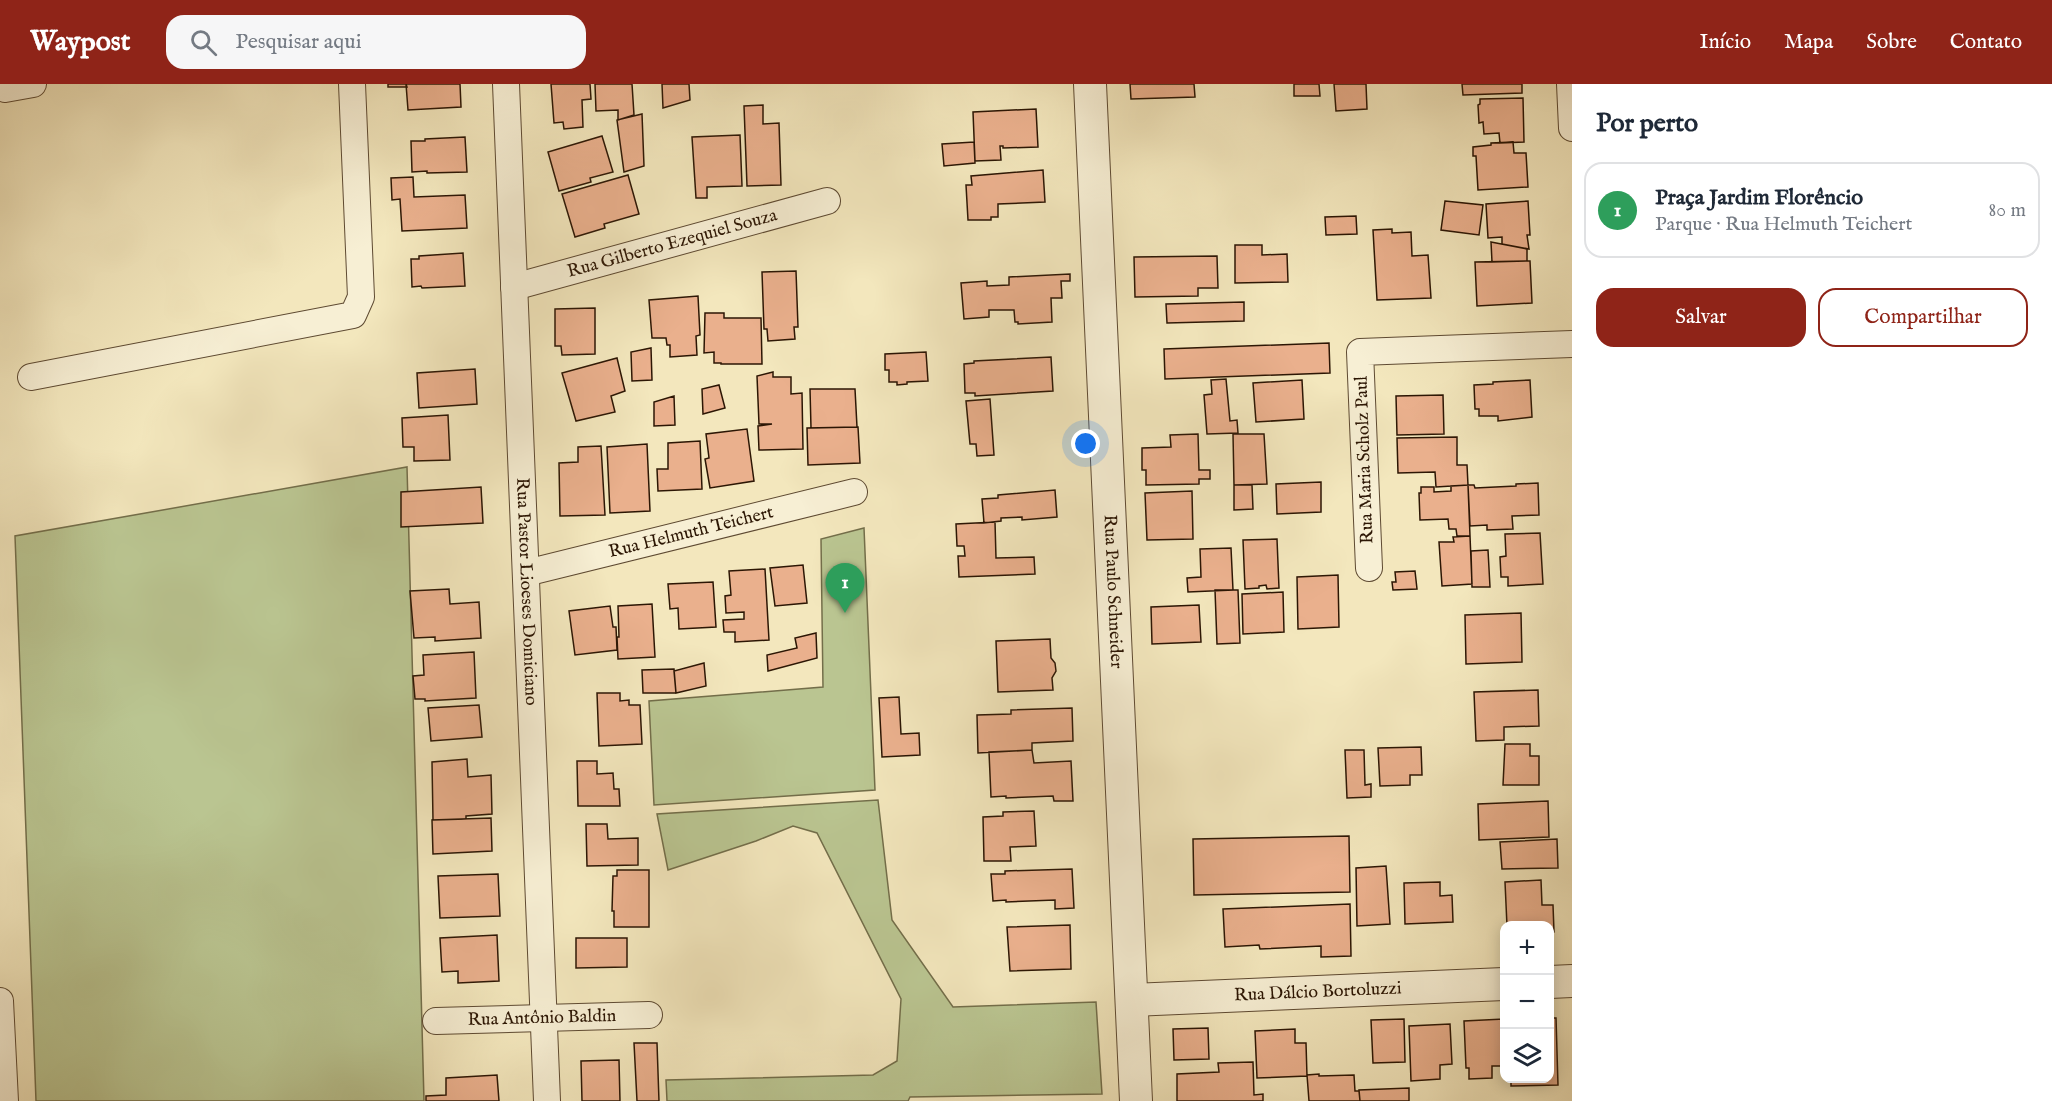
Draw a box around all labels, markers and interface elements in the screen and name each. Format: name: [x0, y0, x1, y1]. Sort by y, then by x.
search box: [166, 15, 586, 69]
text: Waypost: [30, 25, 130, 60]
icon: search: [187, 26, 220, 59]
text: Pesquisar aqui: [235, 28, 362, 56]
text: Início: [1699, 29, 1751, 56]
text: Mapa: [1784, 29, 1833, 56]
text: Sobre: [1866, 29, 1917, 56]
text: Contato: [1950, 29, 2022, 56]
text: Por perto: [1596, 107, 1698, 140]
text: Praça Jardim Florêncio: [1655, 184, 1863, 212]
text: 1: [1614, 198, 1621, 223]
text: 80 m: [1989, 198, 2026, 223]
street label: Rua Gilberto Ezequiel Souza: [565, 204, 780, 283]
text: Parque · Rua Helmuth Teichert: [1655, 212, 1912, 237]
button: Salvar: [1596, 288, 1806, 347]
button: Compartilhar: [1818, 288, 2028, 347]
street label: Rua Maria Scholz Paul: [1351, 376, 1379, 544]
your location: [1071, 429, 1100, 458]
street label: Rua Pastor Lioeses Domiciano: [510, 477, 543, 706]
street label: Rua Helmuth Teichert: [606, 501, 776, 564]
street label: Rua Paulo Schneider: [1098, 514, 1128, 669]
pin: 1: [826, 564, 864, 613]
map controls: [1500, 921, 1554, 1083]
button: +: [1500, 921, 1554, 975]
button: −: [1500, 975, 1554, 1029]
street label: Rua Dálcio Bortoluzzi: [1234, 977, 1402, 1007]
street label: Rua Antônio Baldin: [467, 1004, 617, 1032]
button: layers: [1500, 1029, 1554, 1083]

